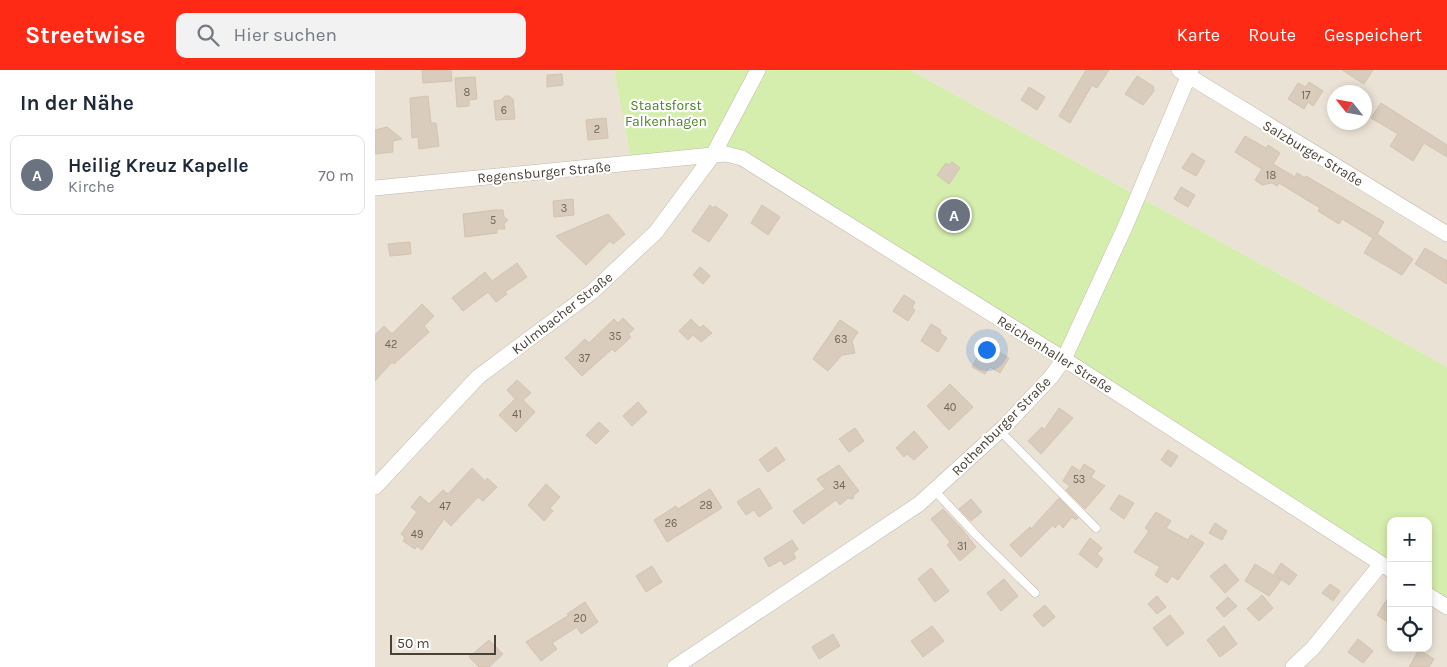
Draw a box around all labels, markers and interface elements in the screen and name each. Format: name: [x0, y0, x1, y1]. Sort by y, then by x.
search box: [176, 13, 526, 58]
text: Streetwise: [25, 21, 146, 49]
icon: search: [194, 21, 222, 49]
text: Hier suchen: [234, 24, 337, 46]
text: Karte: [1177, 24, 1220, 46]
text: Route: [1248, 24, 1296, 46]
text: Gespeichert: [1324, 24, 1422, 46]
north arrow: [1327, 85, 1372, 130]
house number: 8: [464, 86, 471, 99]
house number: 17: [1302, 89, 1310, 102]
text: In der Nähe: [20, 91, 134, 115]
park label: Staatsforst Falkenhagen: [625, 97, 707, 130]
house number: 6: [501, 104, 507, 117]
street label: Salzburger Straße: [1259, 117, 1366, 190]
house number: 2: [594, 123, 600, 136]
text: Heilig Kreuz Kapelle: [68, 155, 249, 177]
street label: Regensburger Straße: [477, 158, 612, 187]
text: A: [32, 166, 42, 185]
text: 70 m: [318, 166, 354, 185]
house number: 18: [1266, 169, 1276, 182]
text: Kirche: [68, 177, 114, 196]
pin: A: [938, 196, 970, 234]
house number: 3: [561, 202, 567, 215]
house number: 5: [490, 214, 496, 227]
street label: Kulmbacher Straße: [508, 269, 616, 358]
street label: Reichenhaller Straße: [994, 312, 1116, 397]
house number: 35: [609, 330, 621, 343]
house number: 63: [835, 333, 847, 346]
your location: [974, 337, 1000, 363]
house number: 42: [385, 338, 397, 351]
house number: 37: [578, 352, 590, 365]
street label: Rothenburger Straße: [948, 373, 1054, 479]
house number: 40: [944, 401, 956, 414]
house number: 41: [512, 408, 522, 421]
house number: 53: [1073, 473, 1085, 486]
house number: 34: [833, 479, 845, 492]
house number: 28: [699, 499, 713, 512]
house number: 47: [439, 500, 451, 513]
house number: 26: [665, 517, 677, 530]
map controls: [1387, 517, 1432, 652]
button: +: [1387, 517, 1432, 562]
house number: 49: [411, 528, 423, 541]
house number: 31: [957, 540, 967, 553]
button: −: [1387, 562, 1432, 607]
button: locate: [1387, 607, 1432, 652]
house number: 20: [574, 612, 586, 625]
scale bar: [390, 632, 496, 655]
text: 50 m: [397, 635, 430, 652]

